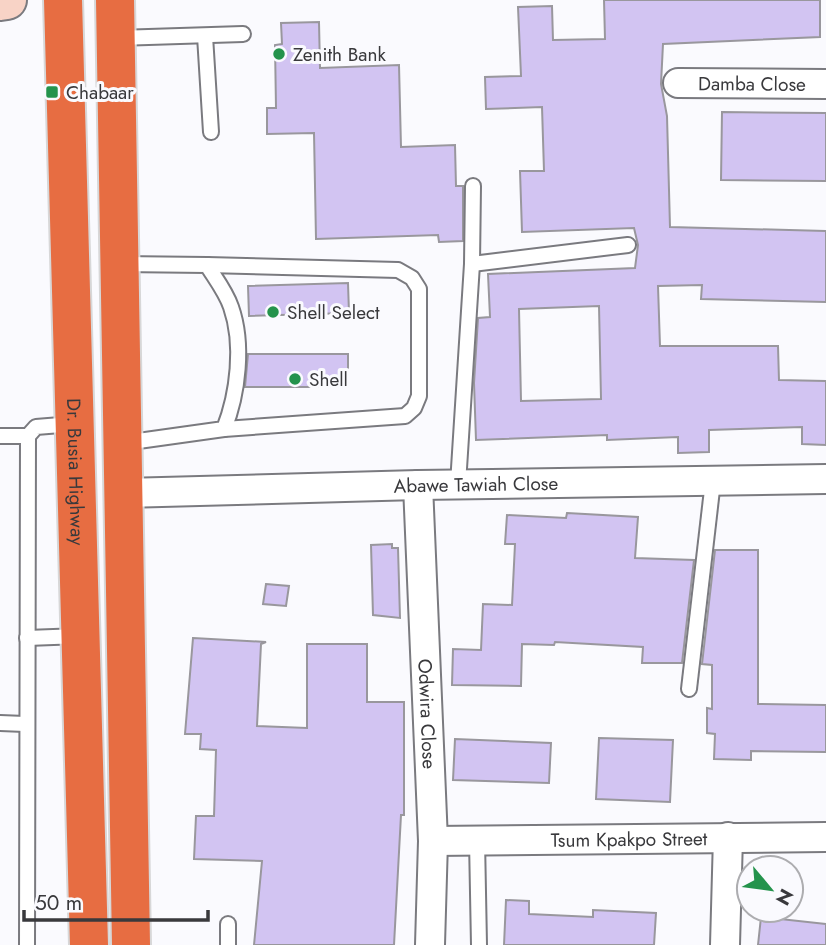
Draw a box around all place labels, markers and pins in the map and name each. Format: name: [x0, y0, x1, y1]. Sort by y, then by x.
place label: Zenith Bank: [293, 41, 386, 68]
marker: Zenith Bank: [271, 46, 287, 62]
place label: Chabaar: [66, 79, 134, 106]
marker: Chabaar: [44, 84, 60, 100]
place label: Shell Select: [287, 299, 380, 326]
marker: Shell Select: [265, 304, 281, 320]
place label: Shell: [309, 366, 348, 393]
marker: Shell: [287, 371, 303, 387]

